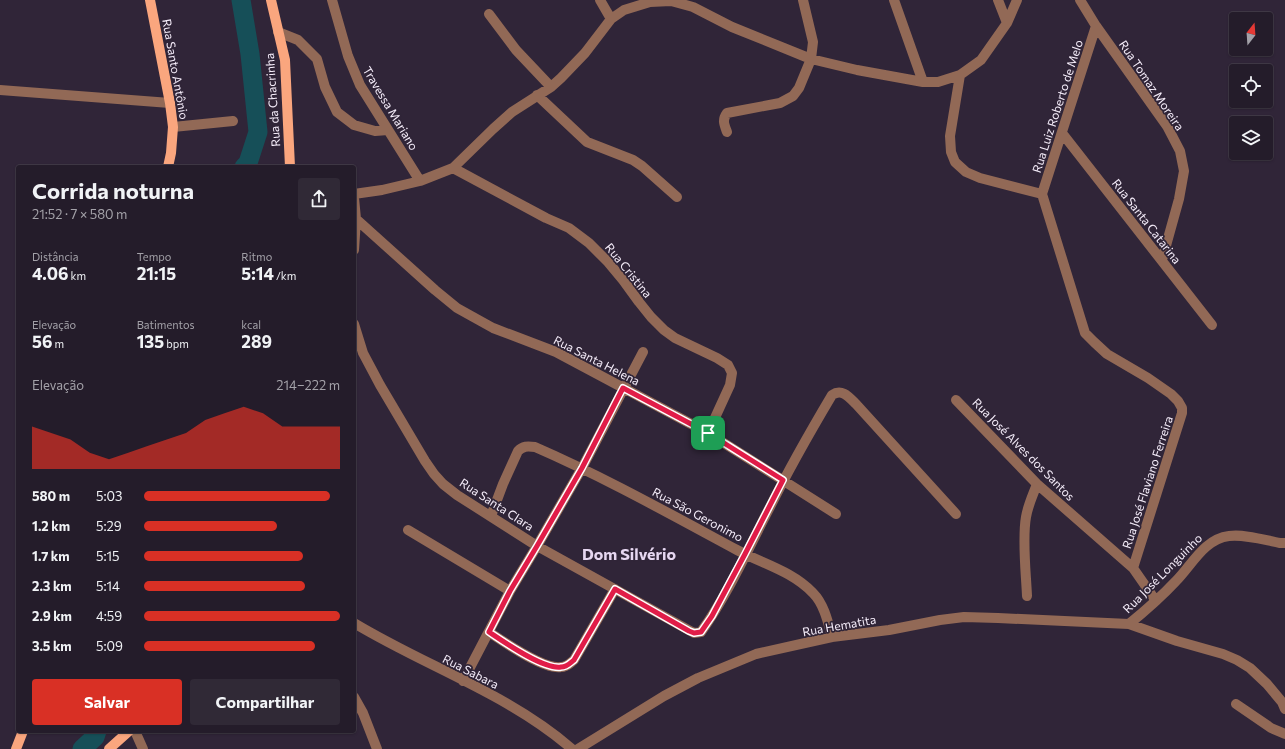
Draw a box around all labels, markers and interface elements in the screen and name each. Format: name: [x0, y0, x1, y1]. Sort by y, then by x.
north arrow: [1229, 12, 1273, 56]
map controls: [1229, 12, 1273, 160]
street label: Rua Santo Antônio: [160, 18, 192, 120]
street label: Rua Tomaz Moreira: [1117, 37, 1187, 133]
street label: Rua Luiz Roberto de Melo: [1029, 38, 1085, 174]
street label: Rua da Chacrinha: [262, 53, 282, 147]
street label: Travessa Mariano: [361, 64, 421, 152]
button: locate: [1229, 64, 1273, 108]
button: layers: [1229, 116, 1273, 160]
street label: Rua Santa Catarina: [1110, 176, 1184, 266]
text: Corrida noturna: [32, 177, 194, 204]
button: share: [298, 178, 340, 220]
text: 21:52 · 7 × 580 m: [32, 206, 127, 222]
street label: Rua Cristina: [603, 240, 655, 300]
text: Distância: [32, 250, 78, 263]
text: Tempo: [137, 250, 171, 263]
text: Ritmo: [241, 250, 272, 263]
text: 4.06: [32, 263, 68, 284]
text: 21:15: [137, 263, 176, 284]
text: 5:14: [241, 263, 274, 284]
text: km: [68, 269, 86, 282]
text: /km: [274, 269, 296, 282]
text: Elevação: [32, 318, 76, 331]
text: Batimentos: [137, 318, 194, 331]
text: kcal: [241, 318, 261, 331]
text: 56: [32, 331, 52, 352]
text: 135: [137, 331, 164, 352]
text: 289: [241, 331, 272, 352]
street label: Rua Santa Helena: [552, 332, 642, 388]
text: m: [52, 337, 64, 350]
text: bpm: [164, 337, 189, 350]
text: Elevação: [32, 377, 84, 393]
text: 214–222 m: [276, 377, 340, 393]
street label: Rua José Alves dos Santos: [969, 395, 1078, 504]
street label: Rua José Flaviano Ferreira: [1119, 414, 1176, 550]
pin: [691, 416, 725, 450]
icon: arrive: [697, 422, 719, 444]
street label: Rua Santa Clara: [457, 475, 537, 533]
street label: Rua São Geronimo: [650, 484, 746, 544]
text: 580 m: [32, 488, 70, 504]
text: 5:03: [96, 488, 122, 504]
text: 1.2 km: [32, 518, 70, 534]
text: 5:29: [96, 518, 122, 534]
street label: Rua José Longuinho: [1120, 531, 1205, 616]
district label: Dom Silvério: [582, 544, 677, 563]
text: 1.7 km: [32, 548, 70, 564]
text: 5:15: [96, 548, 120, 564]
text: 2.3 km: [32, 578, 72, 594]
text: 5:14: [96, 578, 120, 594]
text: 2.9 km: [32, 608, 72, 624]
text: 4:59: [96, 608, 122, 624]
street label: Rua Hematita: [801, 612, 877, 638]
text: 3.5 km: [32, 638, 72, 654]
text: 5:09: [96, 638, 123, 654]
street label: Rua Sabara: [441, 651, 501, 691]
button: Salvar: [32, 679, 182, 725]
button: Compartilhar: [190, 679, 340, 725]

